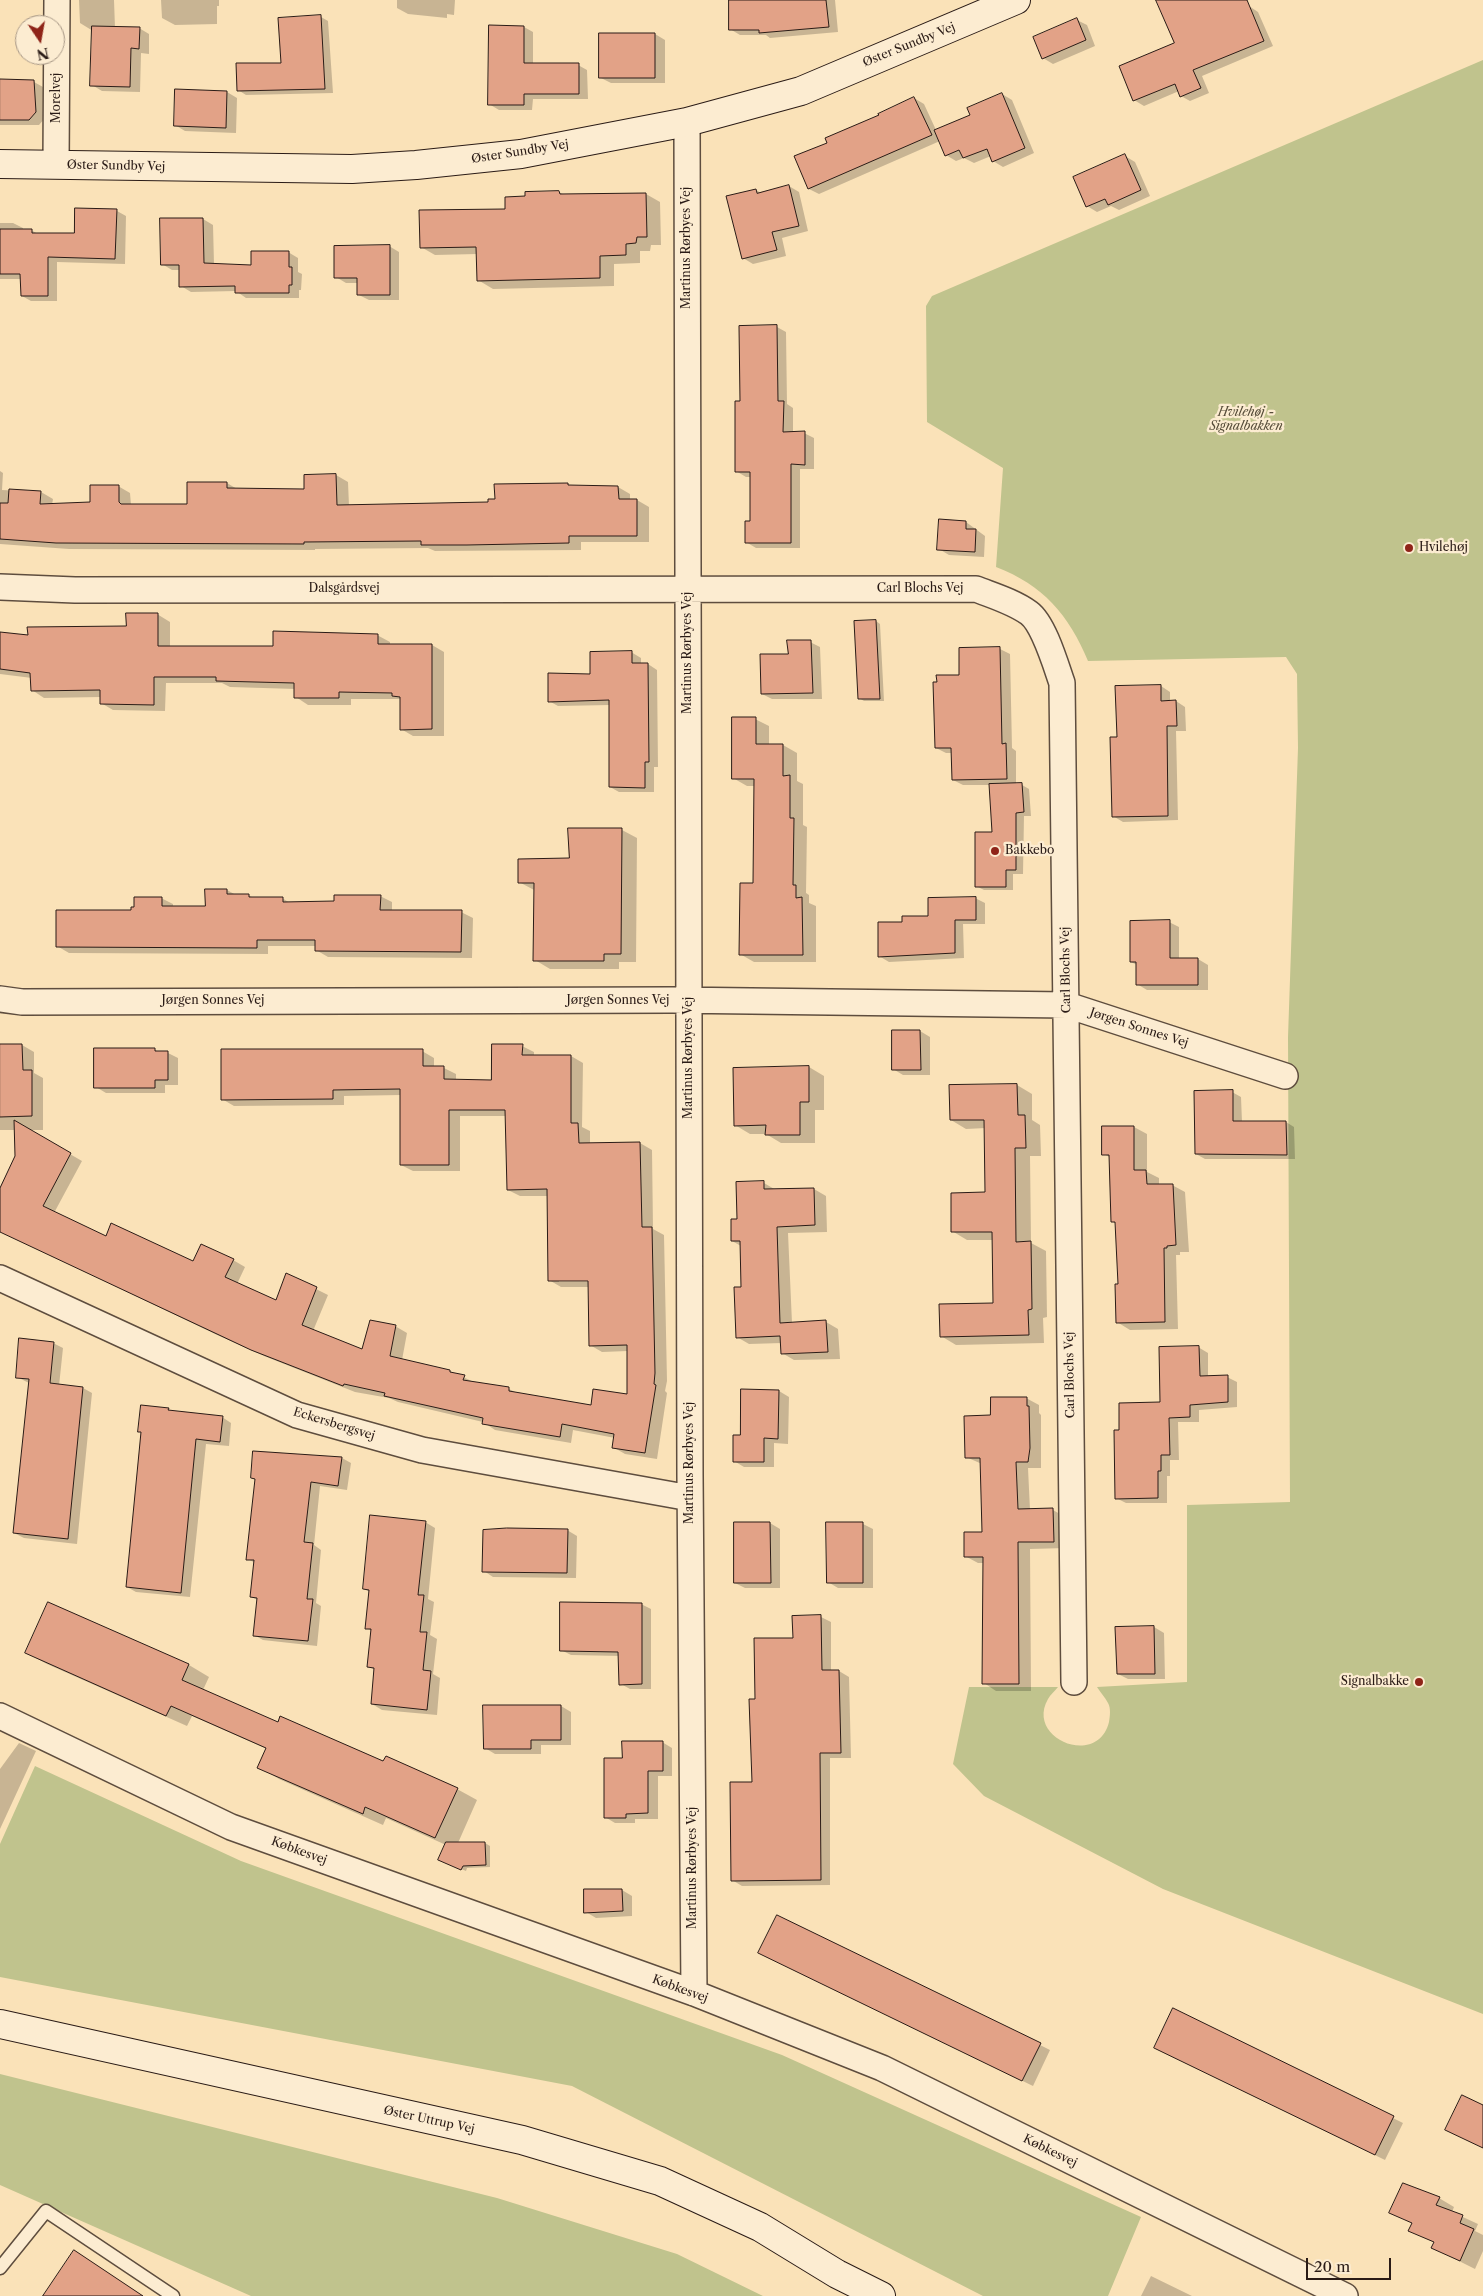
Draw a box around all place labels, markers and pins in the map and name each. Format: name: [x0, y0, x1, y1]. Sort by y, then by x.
place label: Hvilehøj: [1419, 541, 1468, 555]
marker: Hvilehøj: [1403, 542, 1415, 554]
place label: Bakkebo: [1005, 844, 1054, 858]
marker: Bakkebo: [989, 845, 1001, 857]
place label: Signalbakke: [1341, 1675, 1409, 1689]
marker: Signalbakke: [1413, 1676, 1425, 1688]

